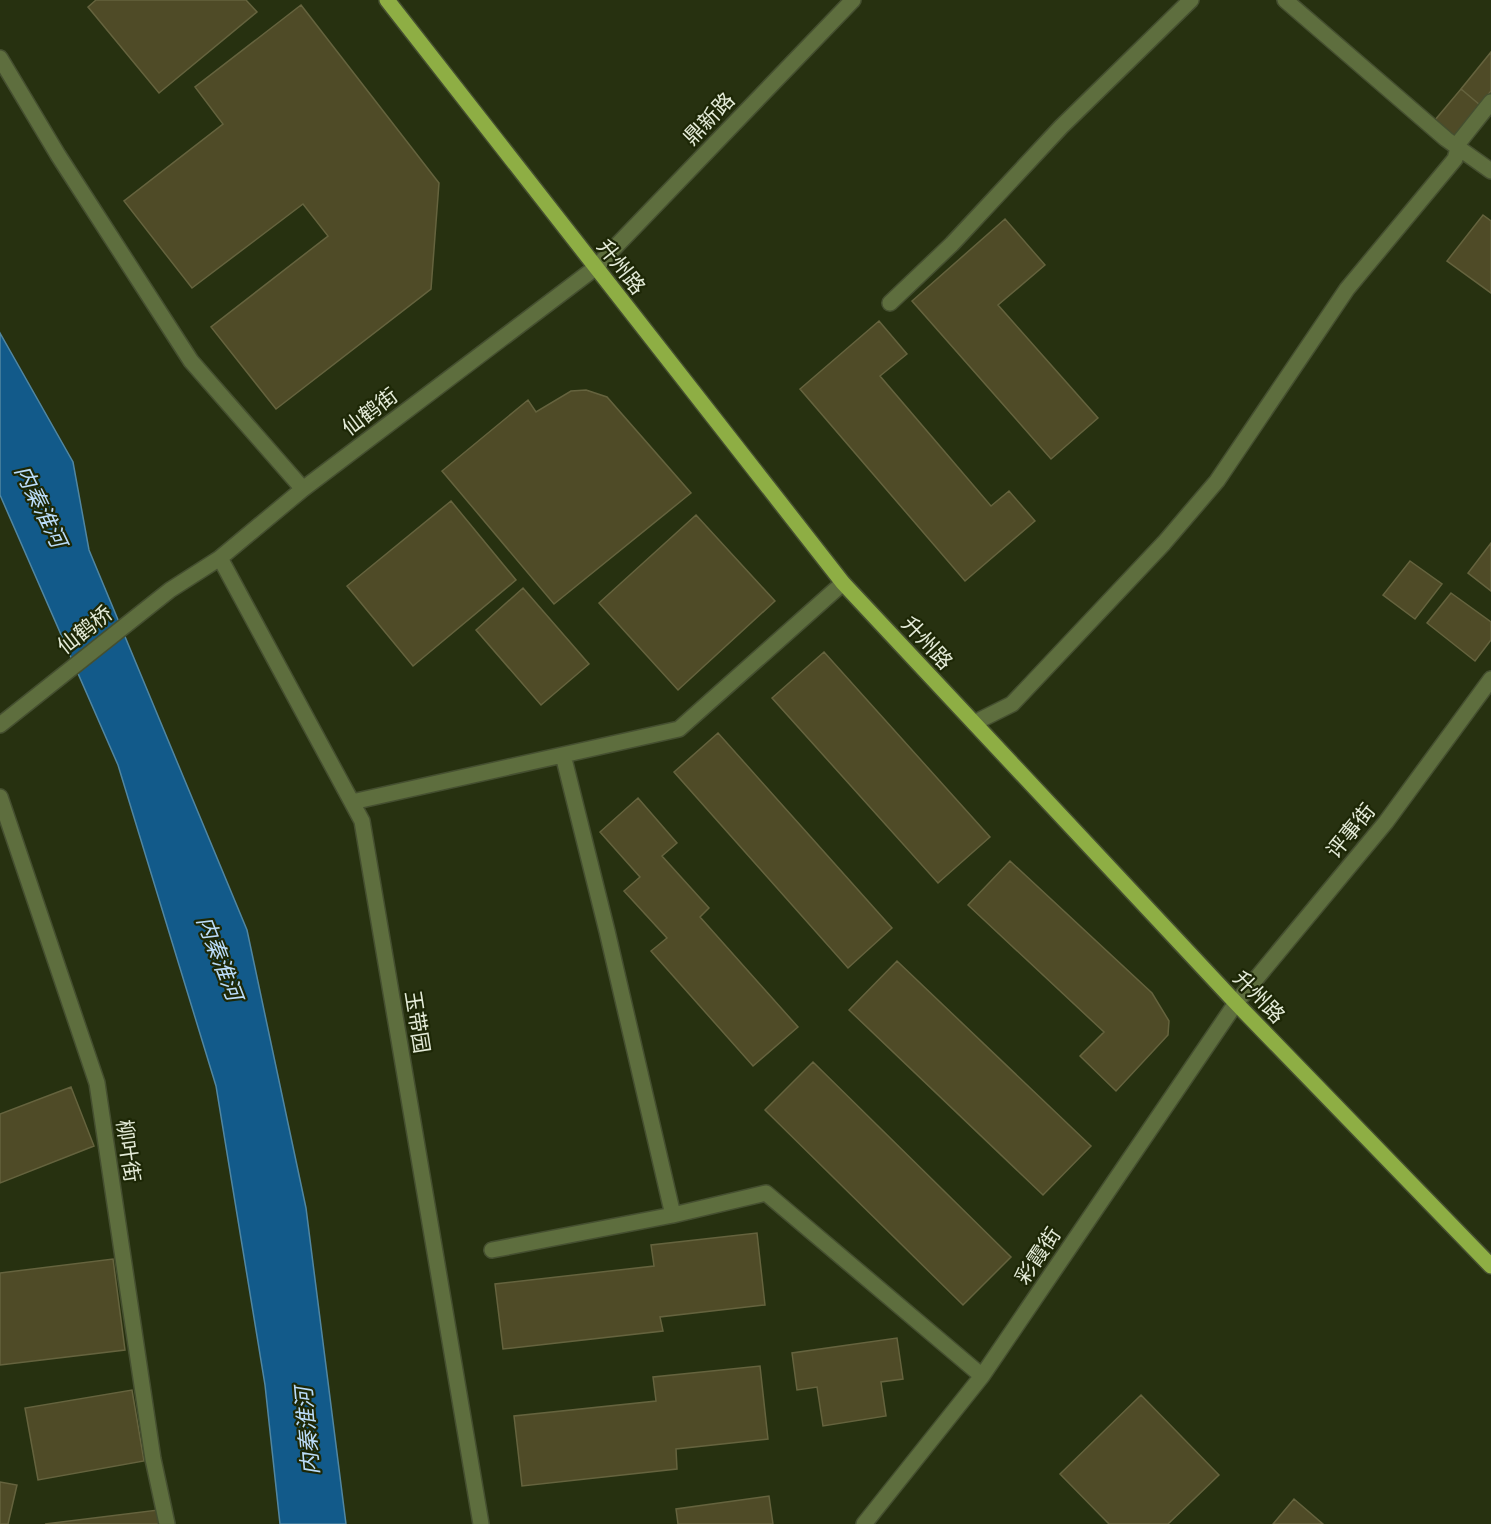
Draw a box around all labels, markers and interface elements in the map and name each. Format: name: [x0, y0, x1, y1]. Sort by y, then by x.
street label: 鼎新路: [678, 88, 740, 150]
street label: 升州路: [592, 235, 650, 299]
street label: 仙鹤街: [338, 383, 402, 441]
water label: 内秦淮河: [10, 461, 73, 555]
street label: 仙鹤桥: [53, 601, 117, 659]
street label: 升州路: [897, 612, 957, 674]
street label: 评事街: [1322, 799, 1380, 863]
water label: 内秦淮河: [192, 913, 248, 1007]
street label: 升州路: [1228, 966, 1290, 1028]
street label: 玉带园: [400, 989, 434, 1055]
street label: 柳叶街: [112, 1118, 144, 1184]
street label: 彩霞街: [1010, 1223, 1066, 1289]
water label: 内秦淮河: [291, 1382, 324, 1476]

